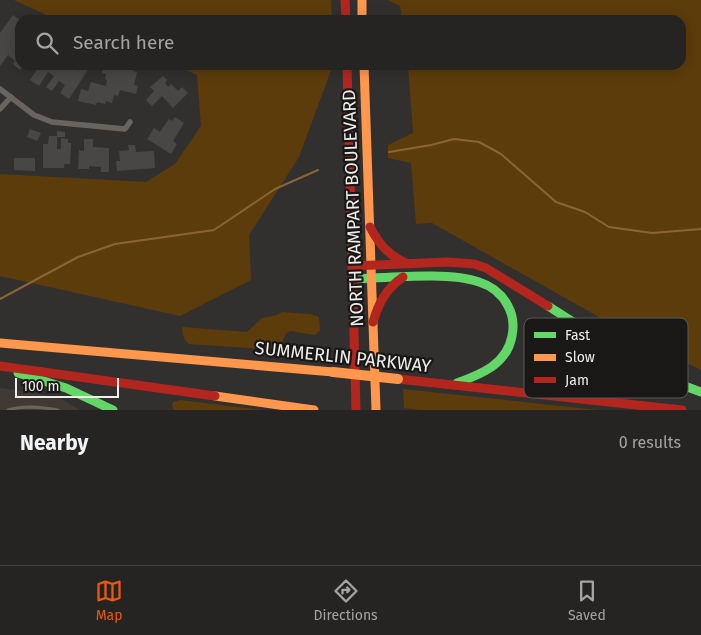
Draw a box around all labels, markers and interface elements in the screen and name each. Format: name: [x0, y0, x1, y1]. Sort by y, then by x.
search box: [15, 15, 686, 70]
icon: search: [33, 29, 61, 57]
text: Search here: [73, 31, 174, 54]
street label: NORTH RAMPART BOULEVARD: [338, 89, 368, 327]
legend: [524, 318, 688, 398]
text: Fast: [565, 327, 591, 344]
street label: SUMMERLIN PARKWAY: [254, 337, 432, 377]
text: Slow: [565, 349, 595, 366]
text: Jam: [565, 372, 589, 389]
scale bar: [15, 375, 119, 398]
text: 100 m: [22, 378, 59, 395]
text: Nearby: [20, 430, 88, 456]
text: 0 results: [619, 433, 681, 452]
tab: Map: [95, 577, 123, 624]
tab: Directions: [313, 577, 378, 624]
tab: Saved: [568, 577, 606, 624]

